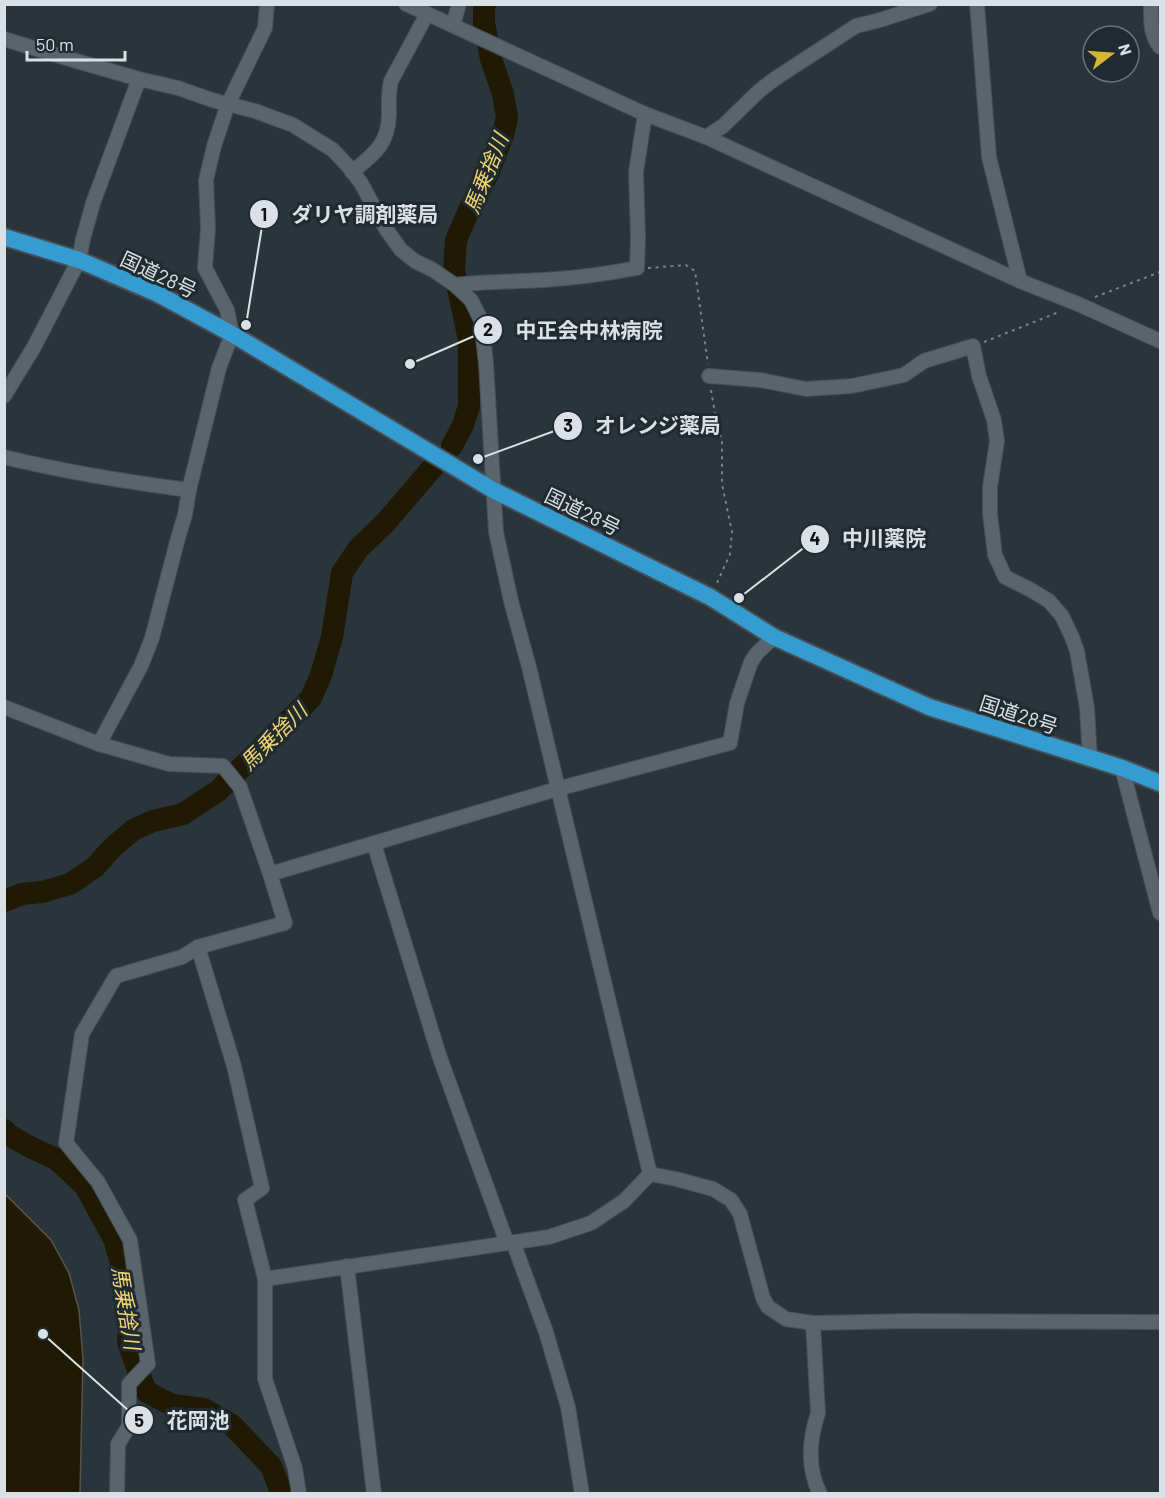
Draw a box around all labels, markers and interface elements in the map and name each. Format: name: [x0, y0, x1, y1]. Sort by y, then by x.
scale bar: [27, 24, 124, 62]
north arrow: [1081, 24, 1141, 84]
text: 50 m: [36, 33, 74, 55]
text: N: [1115, 42, 1136, 57]
water label: 馬乗捨川: [458, 128, 513, 217]
callout: ダリヤ調剤薬局: [249, 195, 450, 234]
text: ダリヤ調剤薬局: [292, 201, 439, 226]
text: 1: [261, 203, 267, 225]
street label: 国道28号: [117, 246, 201, 302]
callout: 中正会中林病院: [473, 311, 674, 350]
text: 中正会中林病院: [516, 317, 663, 342]
text: 2: [483, 318, 493, 340]
callout: オレンジ薬局: [553, 406, 733, 445]
text: オレンジ薬局: [595, 412, 721, 437]
text: 3: [563, 414, 573, 436]
street label: 国道28号: [541, 482, 625, 540]
callout: 中川薬院: [800, 519, 938, 558]
text: 中川薬院: [842, 525, 926, 550]
text: 4: [810, 527, 821, 549]
street label: 国道28号: [977, 690, 1061, 738]
water label: 馬乗捨川: [234, 696, 313, 775]
water label: 馬乗捨川: [108, 1265, 146, 1353]
callout: 花岡池: [124, 1401, 241, 1440]
text: 花岡池: [167, 1407, 230, 1432]
text: 5: [134, 1409, 144, 1431]

